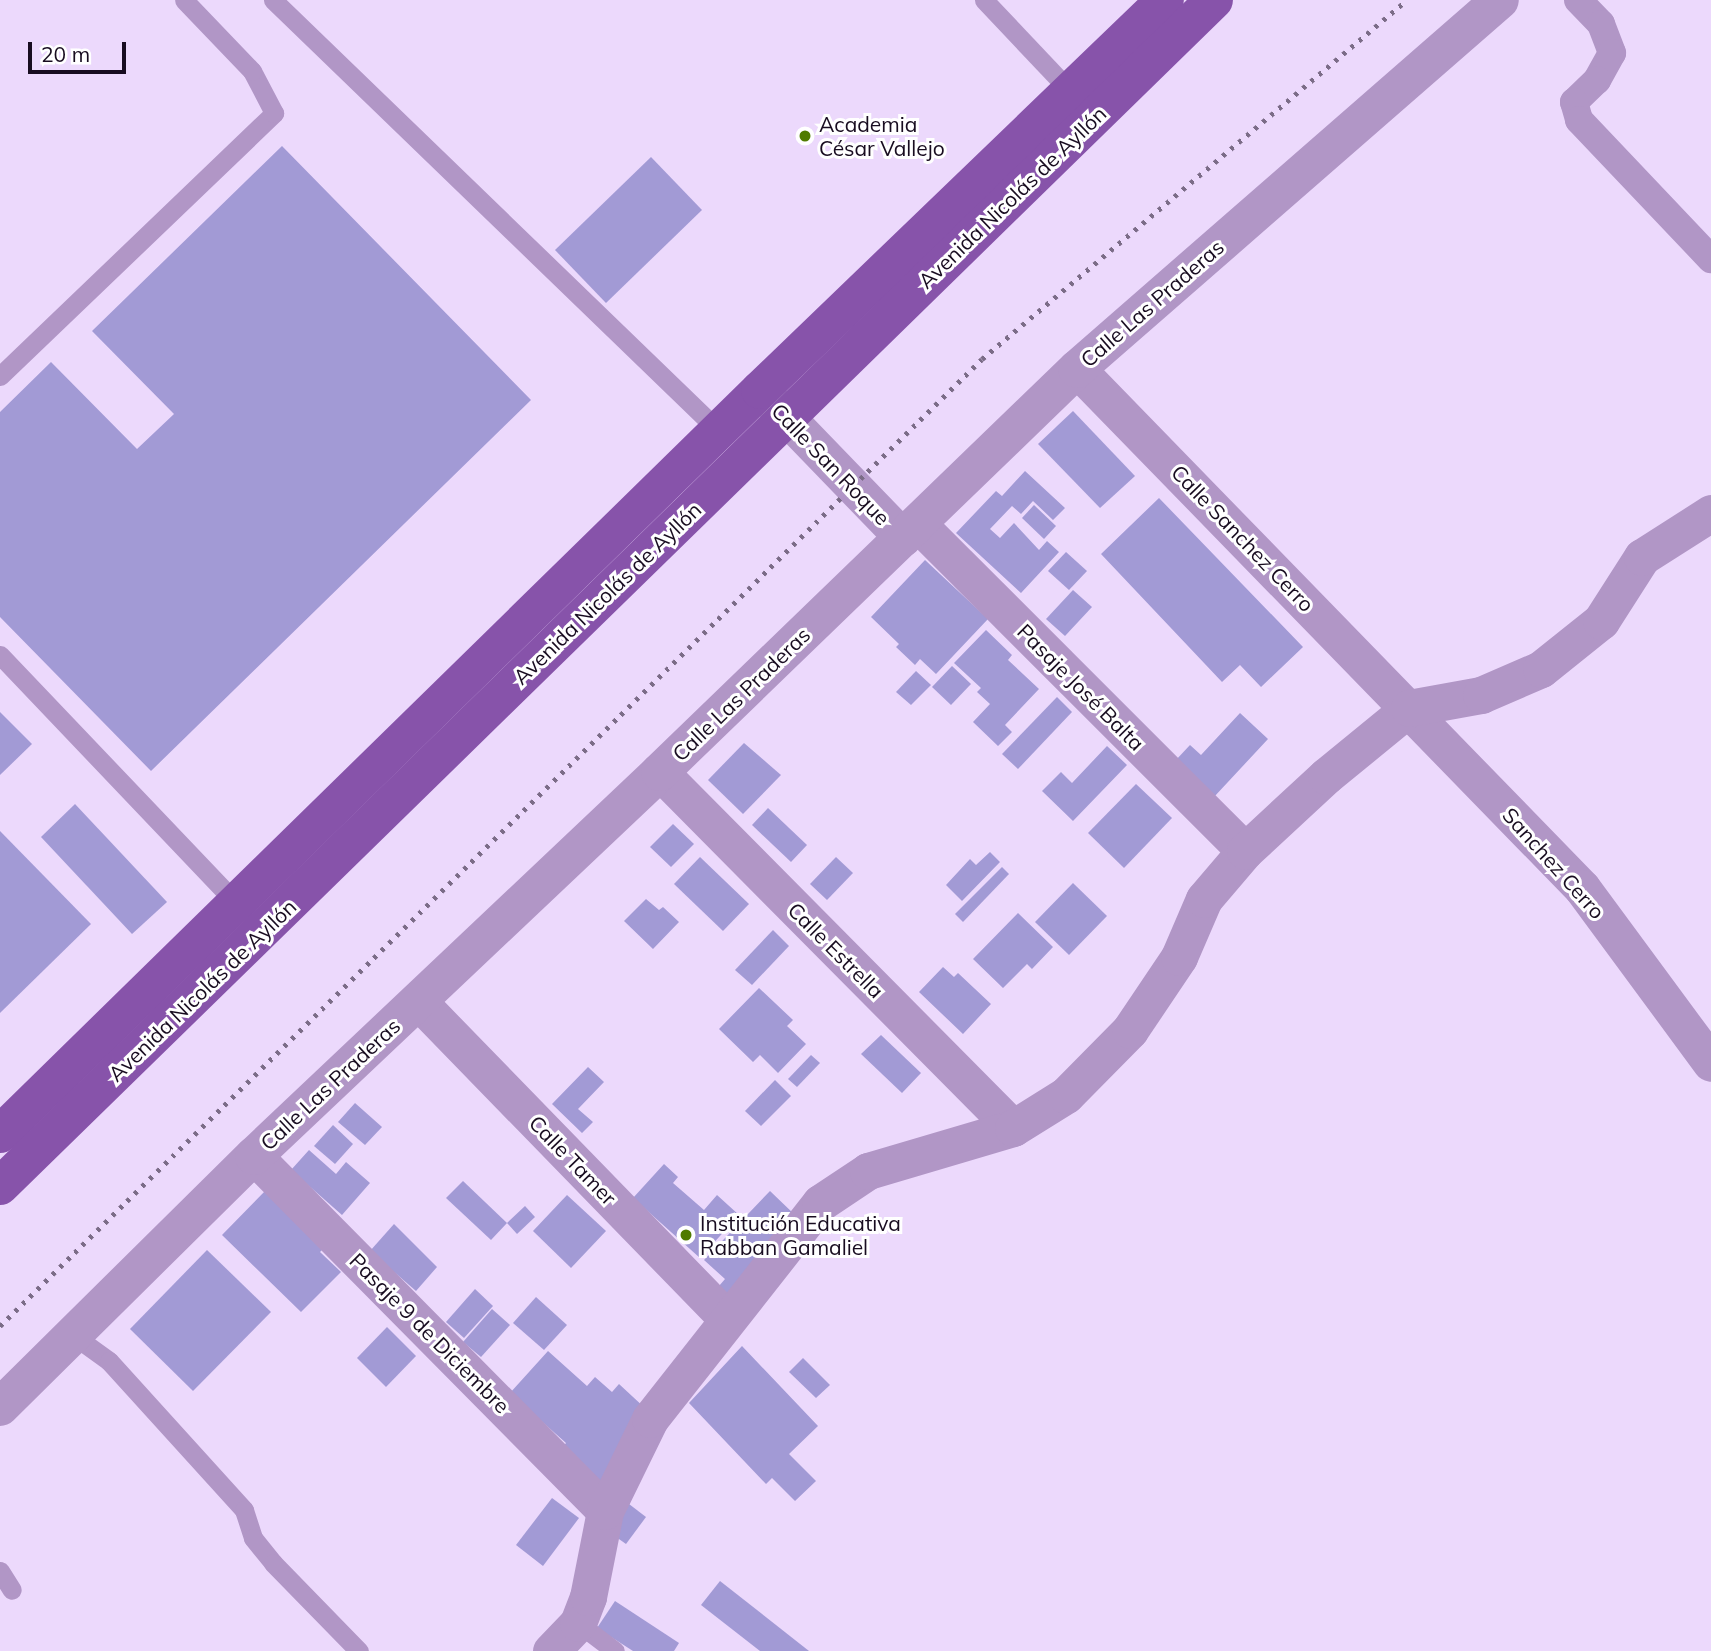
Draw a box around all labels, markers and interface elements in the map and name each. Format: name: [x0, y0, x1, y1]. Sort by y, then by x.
scale bar: [32, 28, 130, 72]
text: 20 m: [41, 41, 90, 67]
street label: Avenida Nicolás de Ayllón: [913, 101, 1111, 293]
place label: Academia César Vallejo: [819, 111, 945, 161]
marker: Academia César Vallejo: [797, 128, 813, 144]
street label: Calle Las Praderas: [1075, 234, 1229, 372]
street label: Calle San Roque: [767, 398, 895, 530]
street label: Calle Sanchez Cerro: [1167, 459, 1319, 617]
street label: Avenida Nicolás de Ayllón: [508, 497, 706, 689]
street label: Pasaje José Balta: [1012, 618, 1150, 756]
street label: Calle Las Praderas: [667, 622, 815, 766]
street label: Sanchez Cerro: [1498, 802, 1610, 924]
street label: Avenida Nicolás de Ayllón: [103, 894, 301, 1086]
street label: Calle Estrella: [783, 897, 889, 1003]
street label: Calle Las Praderas: [255, 1013, 405, 1155]
street label: Calle Tamer: [524, 1110, 622, 1210]
place label: Institución Educativa Rabban Gamaliel: [700, 1210, 901, 1260]
marker: Institución Educativa Rabban Gamaliel: [678, 1227, 694, 1243]
street label: Pasaje 9 de Diciembre: [345, 1248, 515, 1418]

